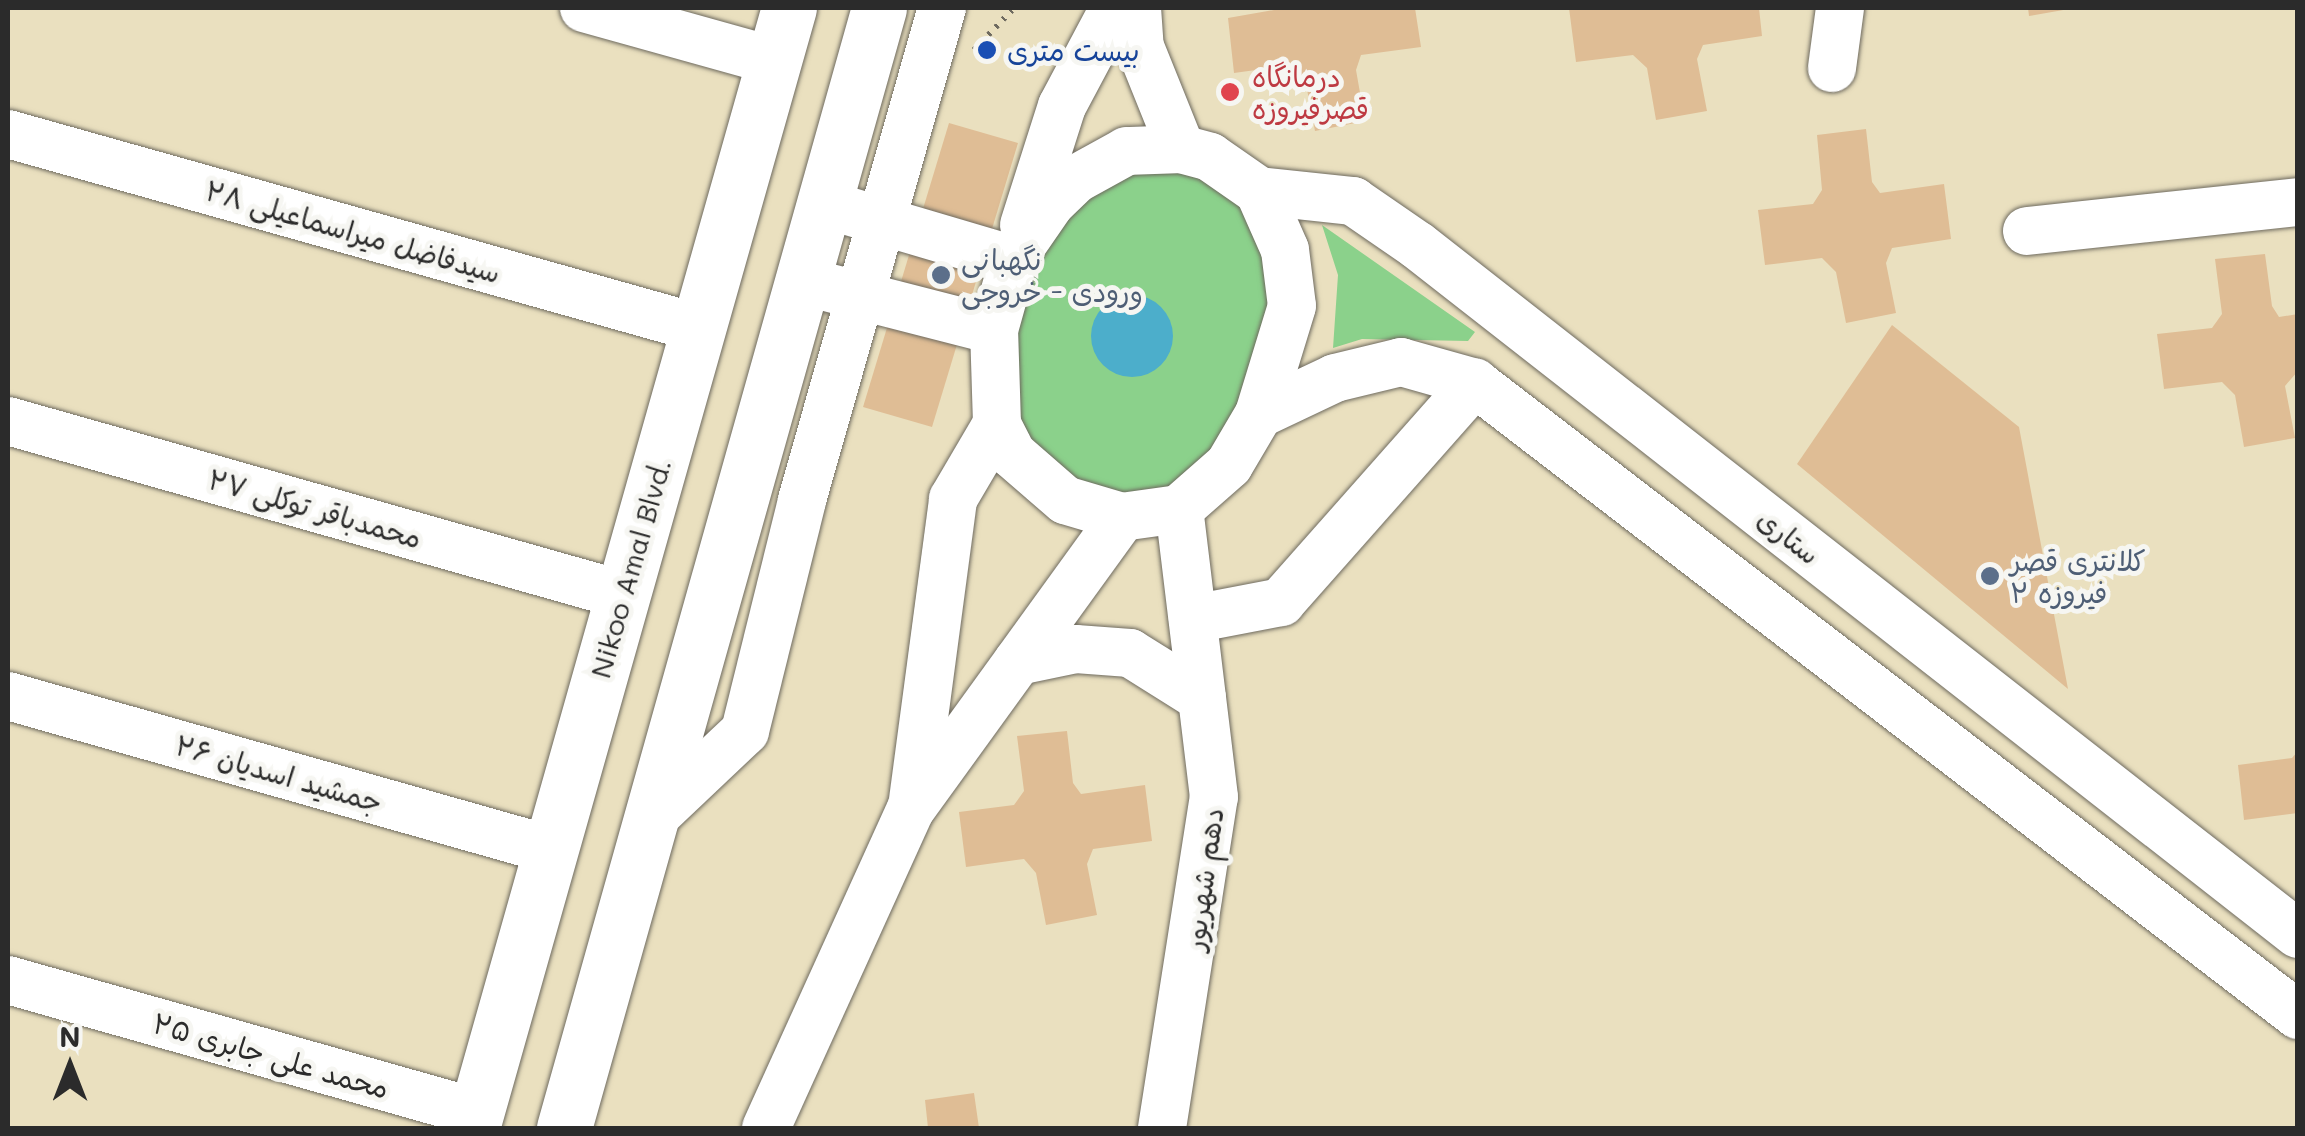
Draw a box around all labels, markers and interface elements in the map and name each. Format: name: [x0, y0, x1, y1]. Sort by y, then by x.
place label: بیست متری: [1007, 33, 1140, 67]
marker: بیست متری: [976, 39, 998, 61]
place label: درمانگاه قصرفیروزه: [1252, 59, 1369, 125]
marker: درمانگاه قصرفیروزه: [1217, 79, 1243, 105]
street label: سیدفاضل میراسماعیلی ۲۸: [202, 173, 504, 289]
place label: نگهبانی ورودی - خروجی: [961, 242, 1143, 308]
marker: نگهبانی ورودی - خروجی: [930, 264, 952, 286]
street label: Nikoo Amal Blvd.: [583, 454, 677, 682]
street label: محمدباقر توکلی ۲۷: [204, 461, 426, 555]
street label: ستاری: [1751, 501, 1827, 571]
place label: کلانتری قصر فیروزه ۲: [2010, 543, 2146, 609]
marker: کلانتری قصر فیروزه ۲: [1979, 565, 2001, 587]
street label: جمشید اسدیان ۲۶: [172, 727, 386, 819]
street label: دهم شهریور: [1176, 806, 1230, 952]
street label: محمد علی جابری ۲۵: [149, 1005, 393, 1105]
north arrow: [20, 1016, 120, 1116]
text: N: [59, 1018, 81, 1054]

